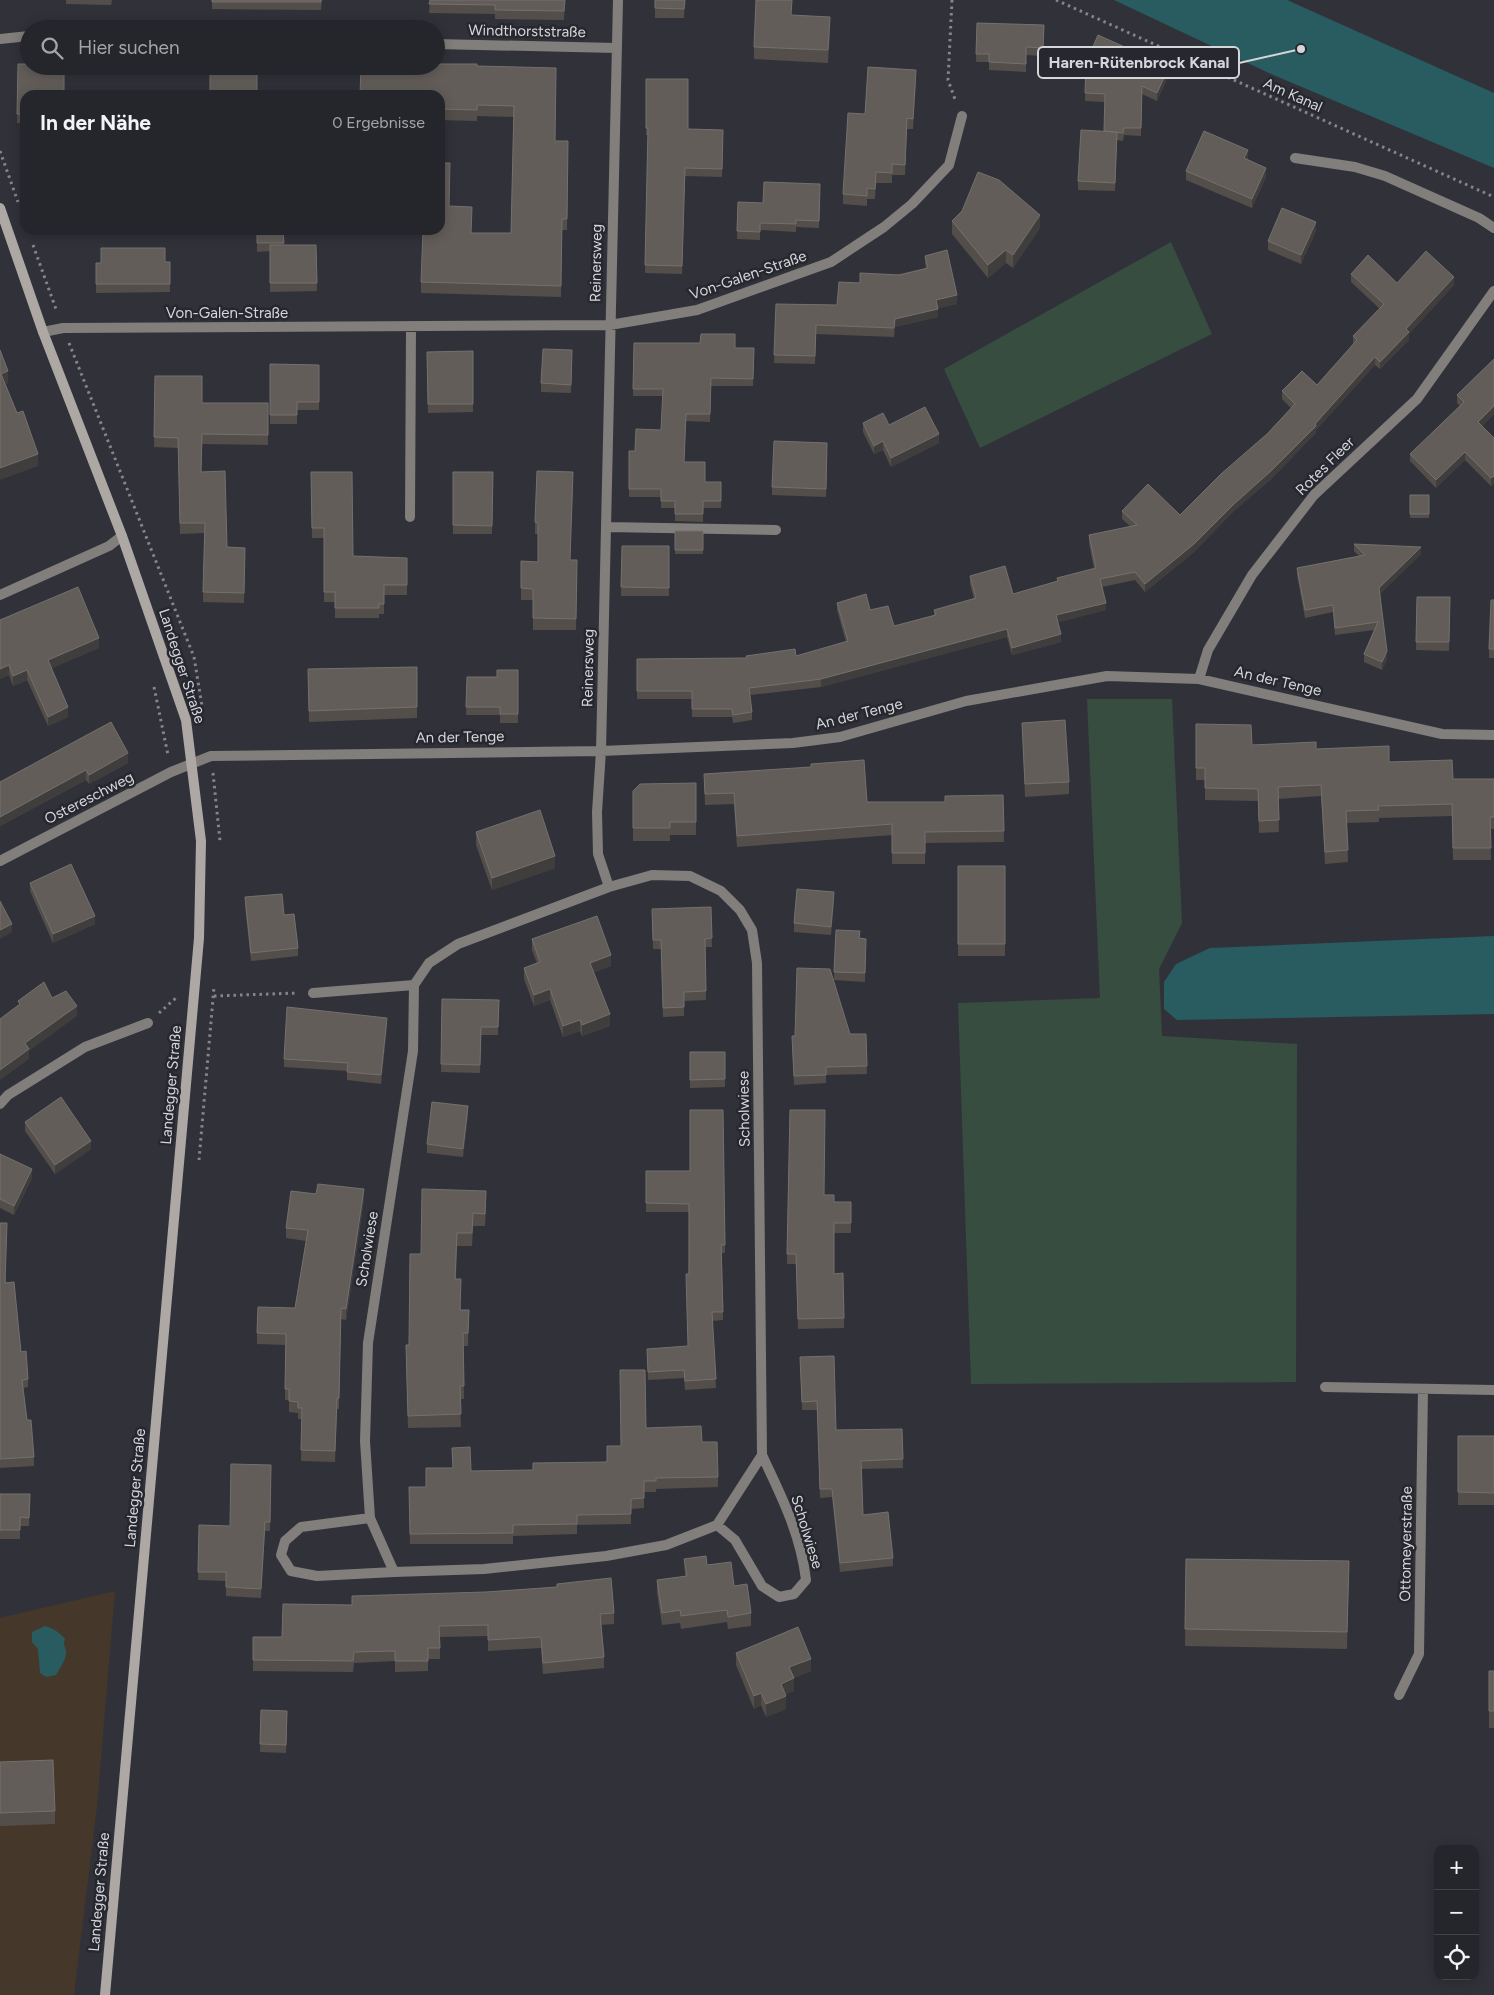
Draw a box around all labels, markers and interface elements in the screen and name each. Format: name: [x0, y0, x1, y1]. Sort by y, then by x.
search box: [20, 20, 445, 75]
street label: Windthorststraße: [468, 21, 586, 41]
icon: search: [38, 34, 66, 62]
text: Hier suchen: [78, 36, 179, 59]
callout: Haren-Rütenbrock Kanal: [1038, 47, 1239, 78]
text: Haren-Rütenbrock Kanal: [1048, 53, 1230, 72]
street label: Am Kanal: [1261, 74, 1325, 116]
text: In der Nähe: [40, 110, 151, 135]
text: 0 Ergebnisse: [332, 113, 425, 132]
street label: Reinersweg: [586, 224, 606, 302]
street label: Von-Galen-Straße: [687, 247, 809, 303]
street label: Von-Galen-Straße: [166, 304, 288, 322]
street label: Rotes Fleer: [1292, 433, 1358, 499]
street label: Landegger Straße: [155, 606, 209, 726]
street label: Reinersweg: [578, 629, 598, 707]
street label: An der Tenge: [1233, 662, 1323, 700]
street label: An der Tenge: [814, 695, 904, 733]
street label: An der Tenge: [415, 727, 505, 747]
street label: Ostereschweg: [41, 768, 137, 828]
street label: Landegger Straße: [157, 1025, 185, 1145]
street label: Scholwiese: [734, 1071, 754, 1147]
street label: Scholwiese: [352, 1210, 382, 1288]
street label: Landegger Straße: [121, 1428, 149, 1548]
street label: Ottomeyerstraße: [1396, 1486, 1416, 1602]
street label: Scholwiese: [787, 1493, 827, 1571]
street label: Landegger Straße: [85, 1832, 113, 1952]
map controls: [1434, 1845, 1479, 1980]
button: +: [1434, 1845, 1479, 1890]
button: −: [1434, 1890, 1479, 1935]
button: locate: [1434, 1935, 1479, 1980]

